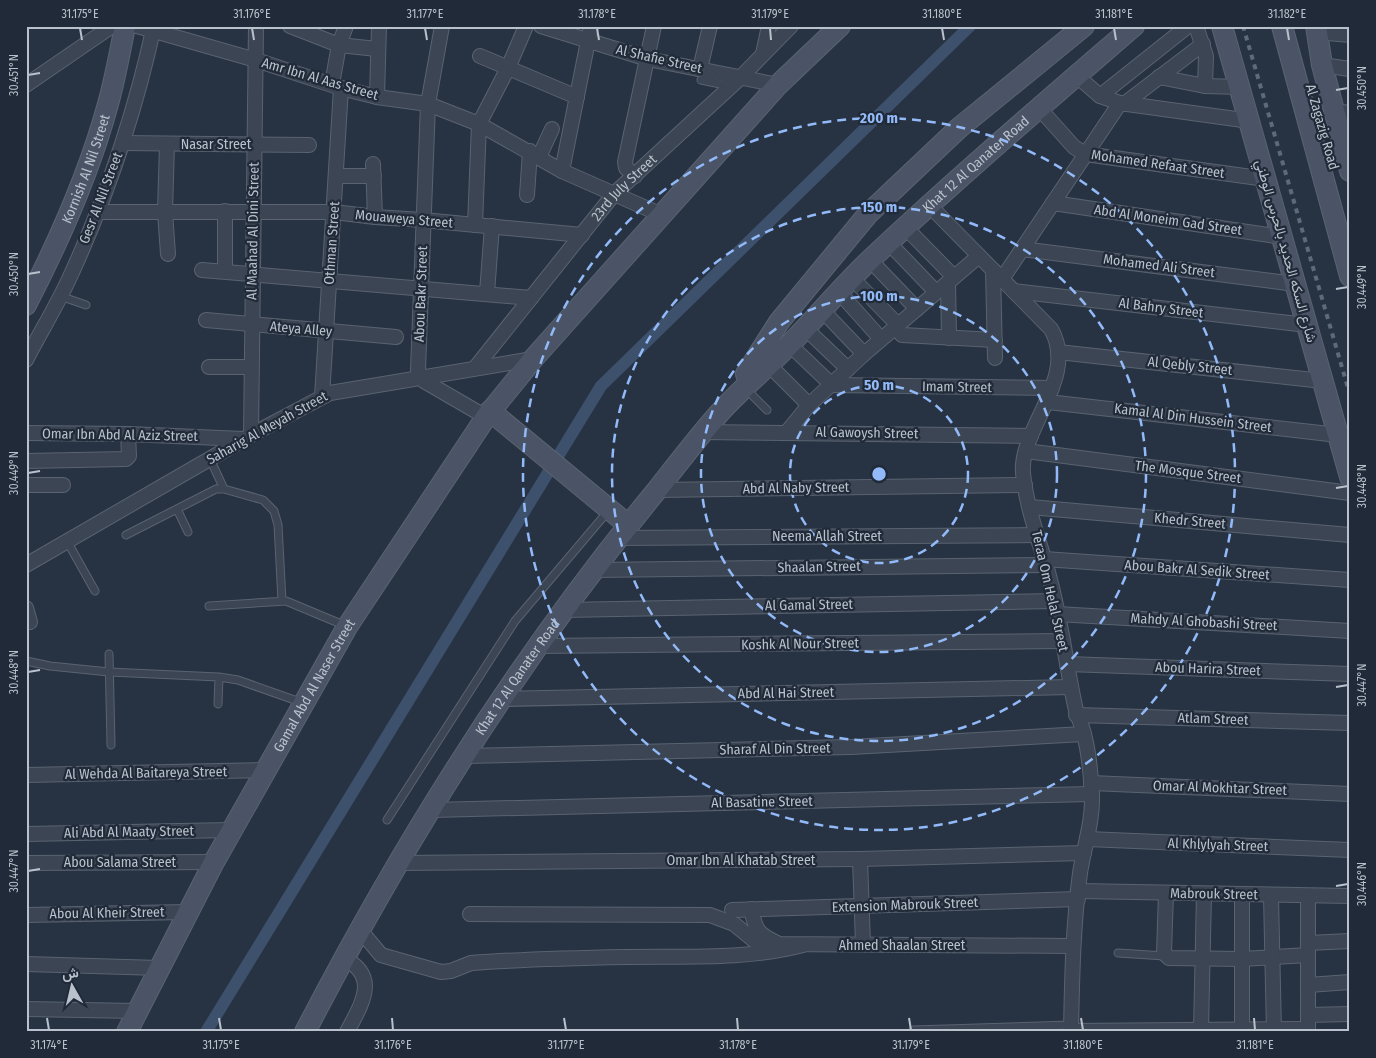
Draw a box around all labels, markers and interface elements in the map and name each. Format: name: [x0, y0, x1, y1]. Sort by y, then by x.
text: 31.175°E: [61, 7, 99, 21]
text: 31.176°E: [233, 7, 271, 21]
text: 31.177°E: [407, 7, 444, 21]
text: 31.178°E: [578, 7, 616, 21]
text: 31.179°E: [751, 7, 789, 21]
text: 31.180°E: [922, 7, 962, 21]
text: 31.181°E: [1095, 7, 1133, 21]
text: 31.182°E: [1268, 7, 1307, 21]
street label: Al Shafie Street: [614, 41, 704, 77]
text: 30.451°N: [7, 54, 21, 96]
street label: Amr Ibn Al Aas Street: [260, 54, 381, 104]
text: 30.450°N: [1355, 66, 1369, 110]
street label: Al Zagazig Road: [1302, 82, 1342, 172]
text: 200 m: [859, 109, 898, 127]
street label: Kornish Al Nil Street: [58, 112, 113, 226]
street label: Khat 12 Al Qanater Road: [919, 112, 1033, 216]
street label: Nasar Street: [181, 136, 252, 153]
street label: Mohamed Refaat Street: [1090, 146, 1226, 182]
street label: Gesr Al Nil Street: [76, 149, 126, 246]
street label: 23rd July Street: [587, 151, 660, 224]
street label: شارع السكه الحديد بالحرس الوطني: [1249, 158, 1320, 345]
street label: Al Maahad Al Dini Street: [243, 162, 263, 300]
text: 150 m: [861, 198, 897, 216]
street label: Othman Street: [321, 200, 343, 285]
street label: Abd Al Moneim Gad Street: [1093, 201, 1243, 239]
street label: Mouaweya Street: [354, 206, 454, 232]
street label: Abou Bakr Street: [411, 245, 431, 342]
street label: Mohamed Ali Street: [1102, 251, 1216, 281]
text: 30.450°N: [7, 252, 21, 296]
text: 30.449°N: [1355, 265, 1369, 309]
text: 100 m: [860, 287, 898, 305]
street label: Al Bahry Street: [1118, 294, 1205, 322]
street label: Ateya Alley: [269, 318, 334, 340]
street label: Al Qebly Street: [1147, 353, 1234, 379]
text: 50 m: [864, 376, 894, 394]
street label: Imam Street: [922, 378, 992, 396]
street label: Saharig Al Meyah Street: [204, 388, 331, 468]
street label: Kamal Al Din Hussein Street: [1113, 400, 1273, 436]
street label: Al Gawoysh Street: [815, 424, 919, 442]
street label: Omar Ibn Abd Al Aziz Street: [42, 425, 199, 445]
text: 30.449°N: [7, 451, 21, 495]
street label: The Mosque Street: [1134, 457, 1242, 487]
text: 30.448°N: [1355, 464, 1369, 508]
centre of rings: [870, 465, 888, 483]
street label: Abd Al Naby Street: [743, 479, 850, 497]
street label: Khedr Street: [1153, 509, 1227, 533]
street label: Neema Allah Street: [772, 528, 882, 545]
street label: Teraa Om Helal Street: [1028, 529, 1072, 654]
street label: Abou Bakr Al Sedik Street: [1124, 556, 1271, 584]
street label: Shaalan Street: [777, 558, 861, 576]
street label: Al Gamal Street: [765, 596, 854, 614]
street label: Mahdy Al Ghobashi Street: [1130, 610, 1278, 634]
street label: Gamal Abd Al Naser Street: [270, 615, 359, 755]
street label: Khat 12 Al Qanater Road: [471, 615, 563, 738]
street label: Koshk Al Nour Street: [741, 634, 859, 654]
text: 30.448°N: [7, 650, 21, 694]
street label: Abou Harira Street: [1155, 659, 1261, 679]
text: 30.447°N: [1355, 663, 1369, 707]
street label: Abd Al Hai Street: [738, 684, 835, 702]
street label: Atlam Street: [1177, 709, 1249, 729]
street label: Sharaf Al Din Street: [719, 740, 831, 758]
street label: Al Wehda Al Baitareya Street: [65, 763, 228, 783]
street label: Omar Al Mokhtar Street: [1153, 777, 1288, 799]
street label: Al Basatine Street: [711, 793, 813, 811]
street label: Ali Abd Al Maaty Street: [64, 822, 195, 842]
street label: Al Khlylyah Street: [1167, 835, 1269, 855]
text: 30.447°N: [7, 849, 21, 893]
street label: Omar Ibn Al Khatab Street: [667, 852, 816, 869]
street label: Abou Salama Street: [64, 854, 177, 871]
text: 30.446°N: [1355, 862, 1369, 906]
street label: Mabrouk Street: [1170, 885, 1258, 903]
street label: Extension Mabrouk Street: [831, 894, 979, 916]
street label: Abou Al Kheir Street: [49, 903, 165, 923]
street label: Ahmed Shaalan Street: [839, 937, 966, 954]
north arrow: [48, 960, 98, 1010]
text: ش: [61, 964, 80, 983]
text: 31.174°E: [30, 1038, 68, 1052]
text: 31.175°E: [202, 1038, 240, 1052]
text: 31.176°E: [374, 1038, 412, 1052]
text: 31.177°E: [548, 1038, 585, 1052]
text: 31.178°E: [719, 1038, 757, 1052]
text: 31.179°E: [892, 1038, 930, 1052]
text: 31.180°E: [1063, 1038, 1103, 1052]
text: 31.181°E: [1236, 1038, 1274, 1052]

